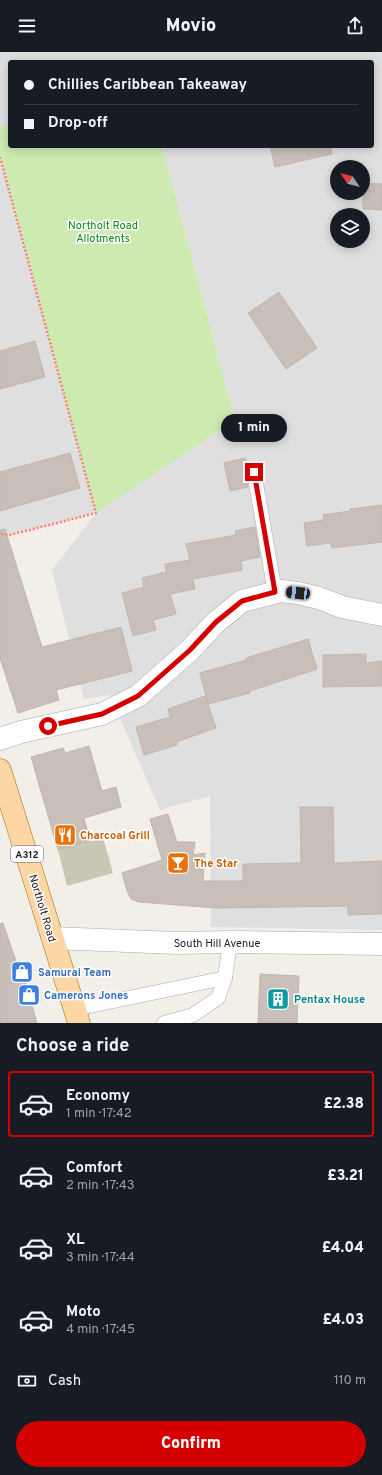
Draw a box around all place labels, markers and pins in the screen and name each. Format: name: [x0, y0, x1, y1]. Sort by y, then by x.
restaurant icon: Charcoal Grill: [52, 822, 78, 848]
place label: Charcoal Grill: [80, 829, 150, 843]
bar icon: The Star: [165, 850, 191, 876]
place label: The Star: [194, 857, 238, 871]
shop icon: Samurai Team: [9, 959, 35, 985]
place label: Samurai Team: [38, 966, 111, 980]
shop icon: Camerons Jones: [16, 982, 42, 1008]
building icon: Pentax House: [265, 986, 291, 1012]
place label: Camerons Jones: [44, 989, 128, 1003]
place label: Pentax House: [294, 993, 365, 1007]

